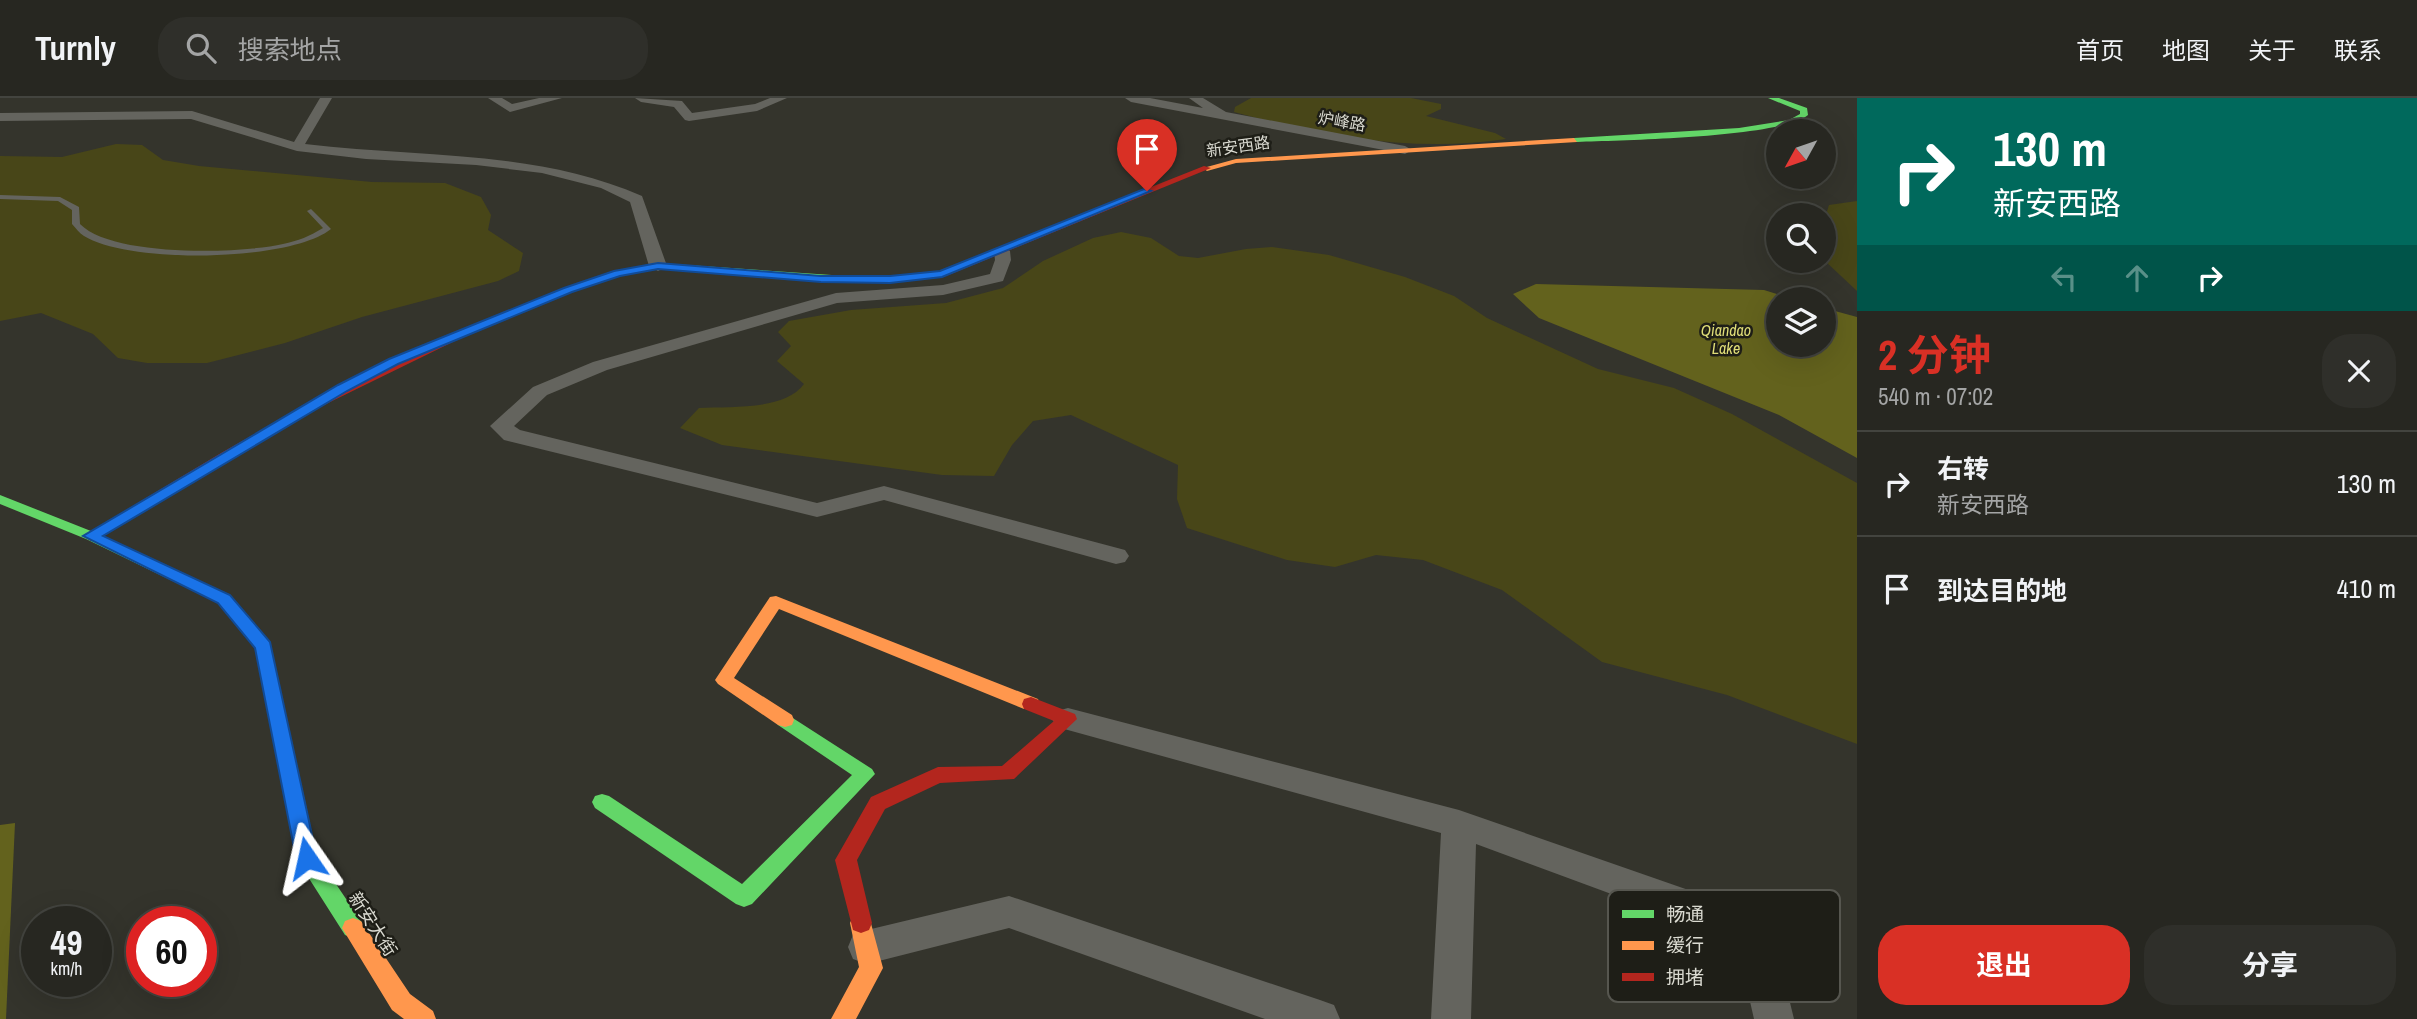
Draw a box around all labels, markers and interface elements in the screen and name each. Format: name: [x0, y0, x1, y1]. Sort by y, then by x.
search box: [158, 17, 648, 80]
text: Turnly: [35, 26, 116, 70]
icon: search: [182, 29, 220, 67]
text: 搜索地点: [238, 32, 342, 67]
text: 首页: [2076, 34, 2124, 66]
text: 地图: [2162, 34, 2210, 66]
text: 关于: [2248, 34, 2296, 66]
text: 联系: [2334, 34, 2382, 66]
street label: 炉峰路: [1316, 106, 1368, 136]
text: 130 m: [1993, 115, 2107, 181]
pin: [1117, 119, 1177, 191]
north arrow: [1766, 119, 1836, 189]
map controls: [1766, 119, 1836, 357]
icon: right: [1878, 126, 1969, 217]
icon: arrive: [1128, 130, 1166, 168]
street label: 新安西路: [1205, 131, 1271, 161]
text: 新安西路: [1993, 182, 2121, 225]
button: search: [1766, 203, 1836, 273]
icon: left: [2045, 259, 2083, 297]
icon: ahead: [2118, 259, 2156, 297]
icon: right: [2191, 259, 2229, 297]
button: layers: [1766, 287, 1836, 357]
water label: Qiandao Lake: [1701, 319, 1751, 359]
text: 2 分钟: [1878, 327, 1991, 383]
button: close: [2322, 334, 2396, 408]
text: 540 m · 07:02: [1878, 381, 1993, 412]
text: 右转: [1937, 451, 1989, 486]
icon: right: [1878, 465, 1916, 503]
text: 130 m: [2337, 466, 2396, 501]
text: 新安西路: [1937, 489, 2029, 520]
icon: arrive: [1878, 570, 1916, 608]
text: 410 m: [2337, 571, 2396, 606]
text: 到达目的地: [1937, 573, 2067, 608]
position arrow: [270, 821, 344, 895]
street label: 新安大街: [343, 887, 403, 961]
legend: [1608, 890, 1840, 1002]
text: 畅通: [1666, 901, 1704, 927]
speed limit sign: 60: [126, 906, 217, 997]
text: 49: [51, 919, 82, 966]
button: 退出: [1878, 925, 2130, 1005]
button: 分享: [2144, 925, 2396, 1005]
text: 缓行: [1666, 932, 1704, 958]
text: km/h: [51, 956, 83, 981]
text: 拥堵: [1666, 964, 1704, 990]

